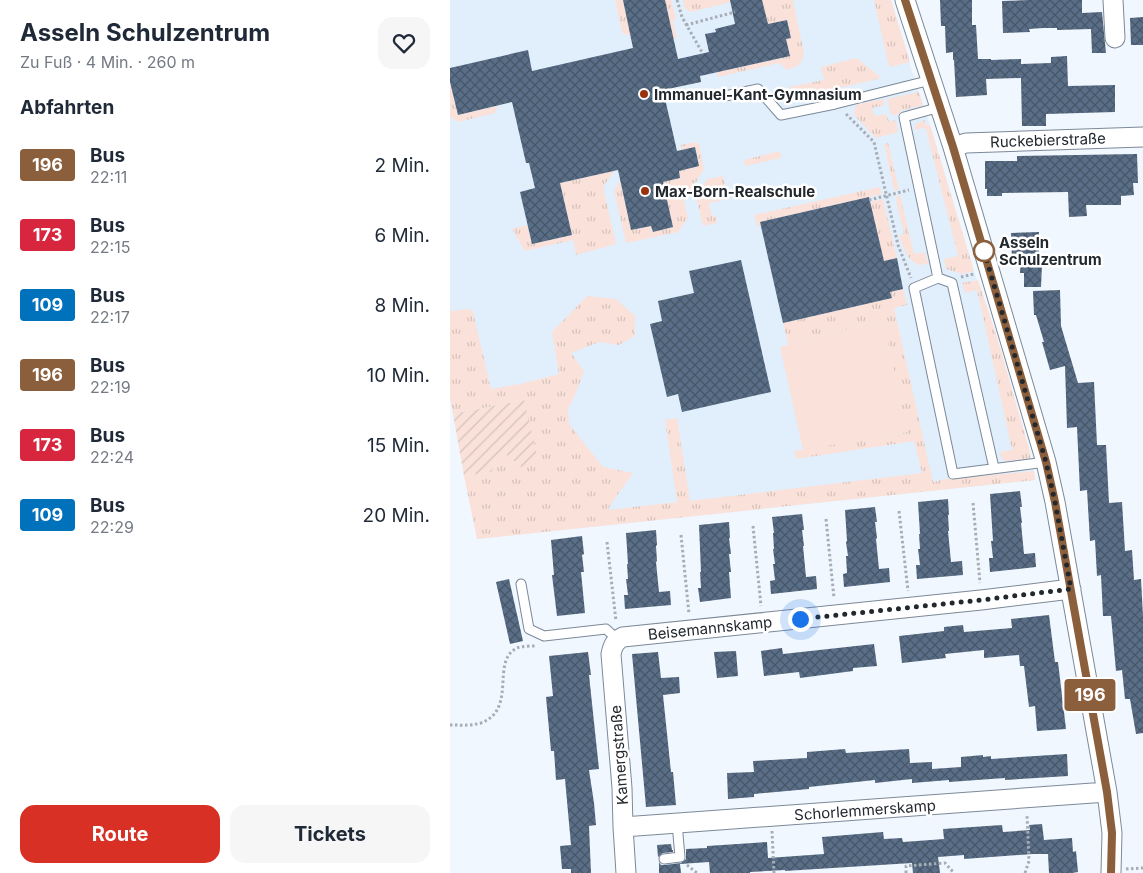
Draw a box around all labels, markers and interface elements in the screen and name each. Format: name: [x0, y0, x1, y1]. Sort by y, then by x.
button: heart: [378, 17, 430, 69]
text: Asseln Schulzentrum: [20, 18, 270, 47]
text: Zu Fuß · 4 Min. · 260 m: [20, 52, 195, 72]
place label: Immanuel-Kant-Gymnasium: [654, 85, 862, 104]
marker: Immanuel-Kant-Gymnasium: [638, 88, 650, 100]
text: Abfahrten: [20, 96, 114, 119]
street label: Ruckebierstraße: [990, 128, 1106, 152]
text: Bus: [90, 144, 125, 167]
text: 196: [32, 154, 63, 175]
text: 2 Min.: [375, 154, 430, 177]
text: 22:11: [90, 167, 127, 187]
place label: Max-Born-Realschule: [655, 182, 815, 201]
marker: Max-Born-Realschule: [639, 185, 651, 197]
text: Bus: [90, 214, 125, 237]
text: 173: [33, 224, 62, 245]
text: 6 Min.: [374, 224, 430, 247]
place label: Asseln Schulzentrum: [999, 233, 1102, 269]
text: 22:15: [90, 237, 130, 257]
marker: Asseln Schulzentrum: [973, 240, 995, 262]
text: Bus: [90, 284, 125, 307]
text: 109: [32, 294, 63, 315]
text: 8 Min.: [374, 294, 430, 317]
text: 22:17: [90, 307, 130, 327]
text: Bus: [90, 354, 125, 377]
text: 196: [32, 364, 63, 385]
text: 10 Min.: [366, 364, 430, 387]
text: 22:19: [90, 377, 131, 397]
text: Bus: [90, 424, 125, 447]
text: 173: [33, 434, 62, 455]
text: 15 Min.: [367, 434, 430, 457]
text: 22:24: [90, 447, 134, 467]
text: Bus: [90, 494, 125, 517]
text: 109: [32, 504, 63, 525]
text: 20 Min.: [363, 504, 430, 527]
text: 22:29: [90, 517, 134, 537]
your location: [788, 607, 813, 632]
street label: Beisemannskamp: [647, 612, 773, 644]
line badge: 196: [1061, 679, 1119, 711]
text: 196: [1074, 684, 1106, 705]
street label: Kamergstraße: [606, 705, 632, 805]
street label: Schorlemmerskamp: [794, 796, 936, 824]
button: Route: [20, 805, 220, 863]
button: Tickets: [230, 805, 430, 863]

